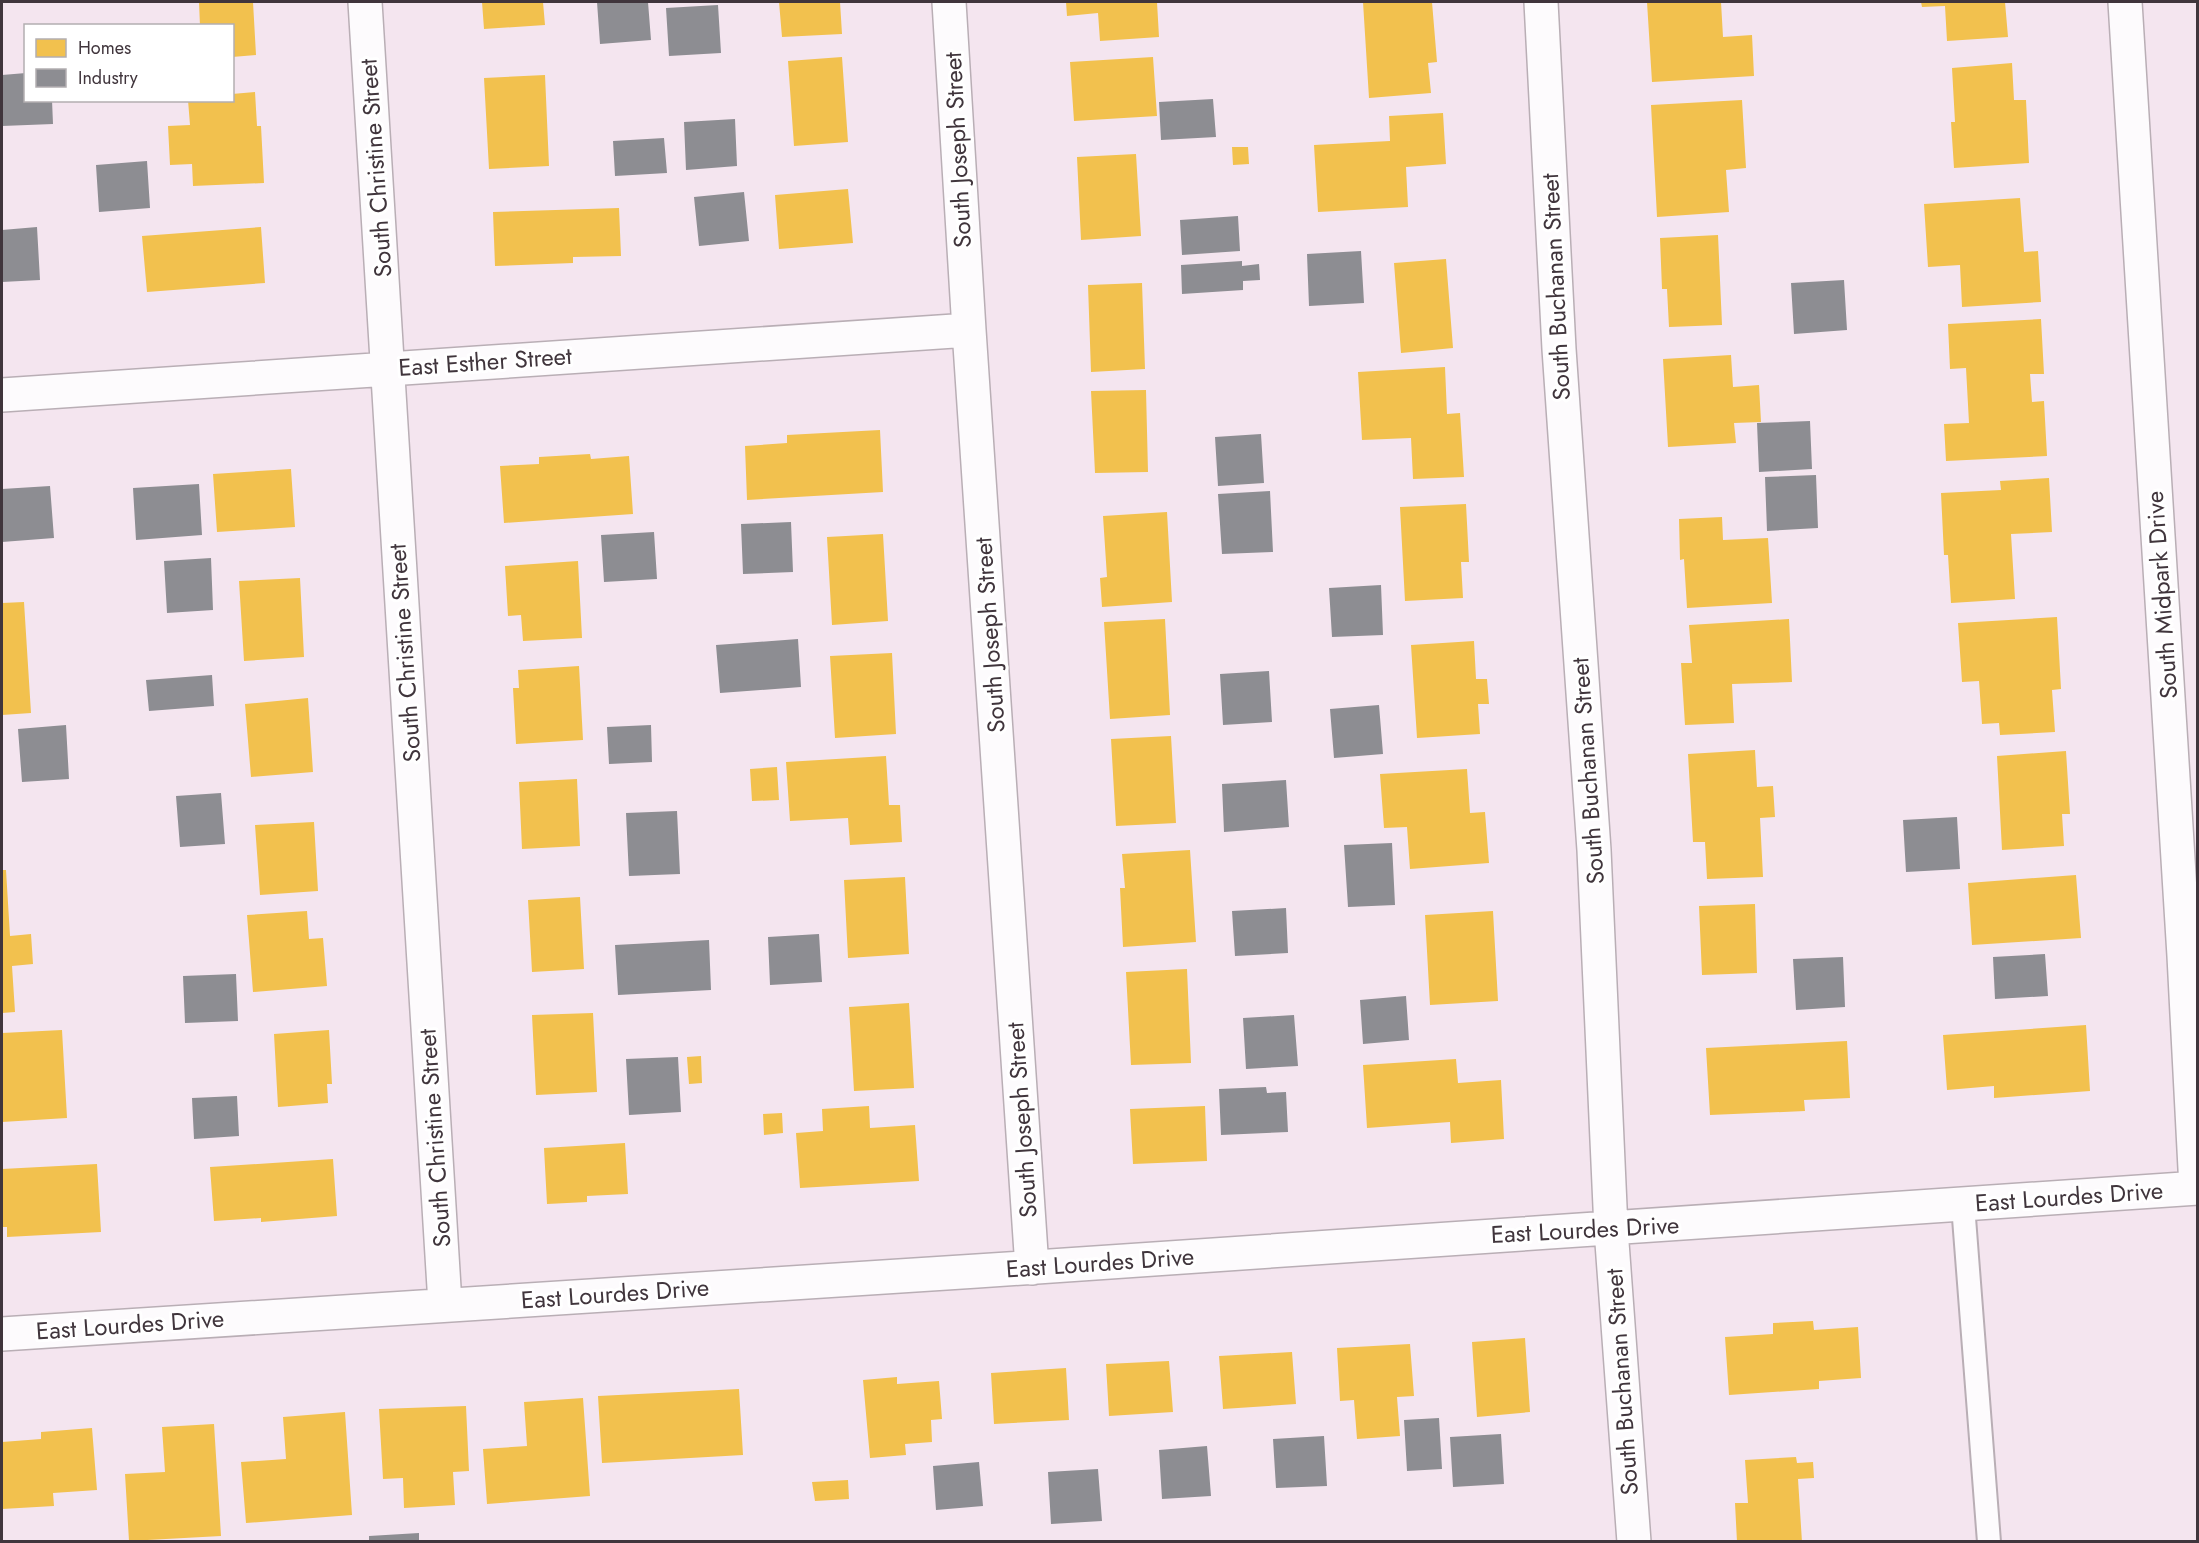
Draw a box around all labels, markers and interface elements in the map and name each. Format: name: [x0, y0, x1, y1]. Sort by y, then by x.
legend: [24, 24, 234, 102]
text: Homes: [78, 35, 131, 61]
street label: South Joseph Street: [935, 51, 980, 249]
street label: South Christine Street: [350, 57, 401, 279]
text: Industry: [78, 65, 138, 91]
street label: South Buchanan Street: [1532, 172, 1579, 401]
street label: East Esther Street: [397, 338, 573, 385]
street label: South Midpark Drive: [2137, 490, 2186, 700]
street label: South Joseph Street: [965, 536, 1014, 734]
street label: South Christine Street: [379, 542, 430, 764]
street label: South Buchanan Street: [1562, 656, 1613, 886]
street label: South Joseph Street: [997, 1021, 1046, 1219]
street label: South Christine Street: [409, 1027, 460, 1249]
street label: East Lourdes Drive: [1974, 1172, 2164, 1221]
street label: East Lourdes Drive: [1490, 1207, 1680, 1252]
street label: East Lourdes Drive: [1005, 1238, 1195, 1287]
street label: South Buchanan Street: [1596, 1267, 1647, 1497]
street label: East Lourdes Drive: [520, 1269, 710, 1318]
street label: East Lourdes Drive: [35, 1300, 225, 1349]

